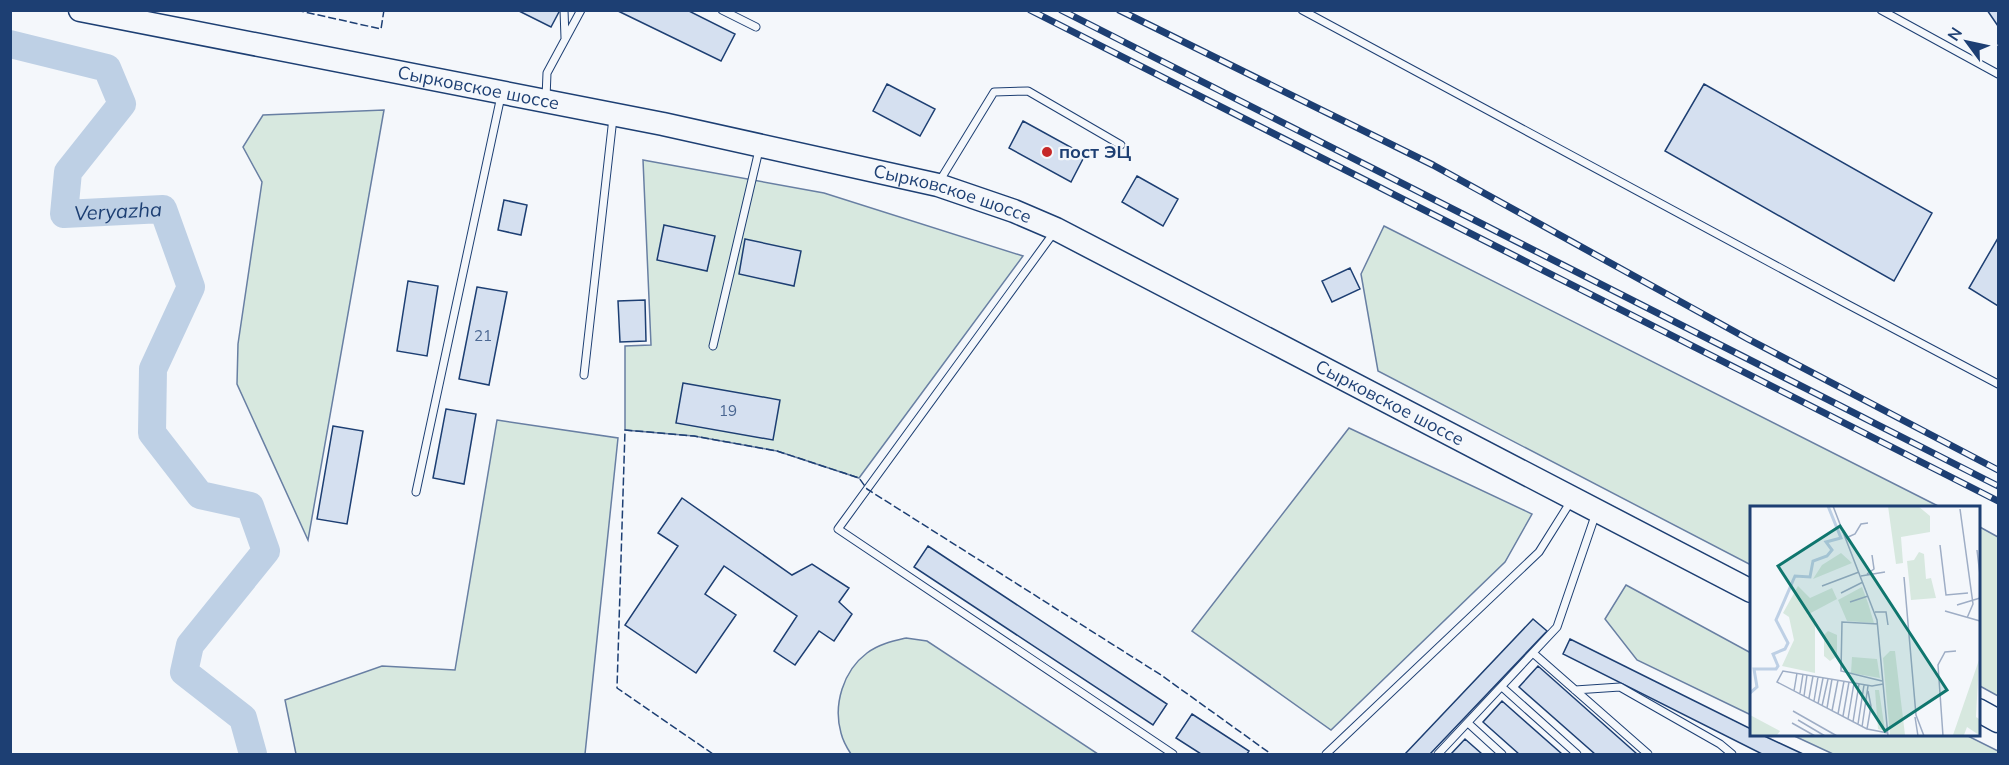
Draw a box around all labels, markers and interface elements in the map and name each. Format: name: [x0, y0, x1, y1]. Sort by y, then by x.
north arrow: [1937, 12, 1997, 72]
text: N: [1943, 23, 1966, 44]
street label: Сырковское шоссе: [396, 60, 561, 114]
place label: пост ЭЦ: [1059, 140, 1131, 163]
marker: пост ЭЦ: [1040, 145, 1054, 159]
street label: Сырковское шоссе: [871, 159, 1035, 228]
water label: Veryazha: [73, 196, 163, 225]
house number: 21: [474, 326, 492, 345]
street label: Сырковское шоссе: [1312, 354, 1468, 451]
house number: 19: [719, 401, 737, 420]
inset map: [1750, 506, 1979, 735]

